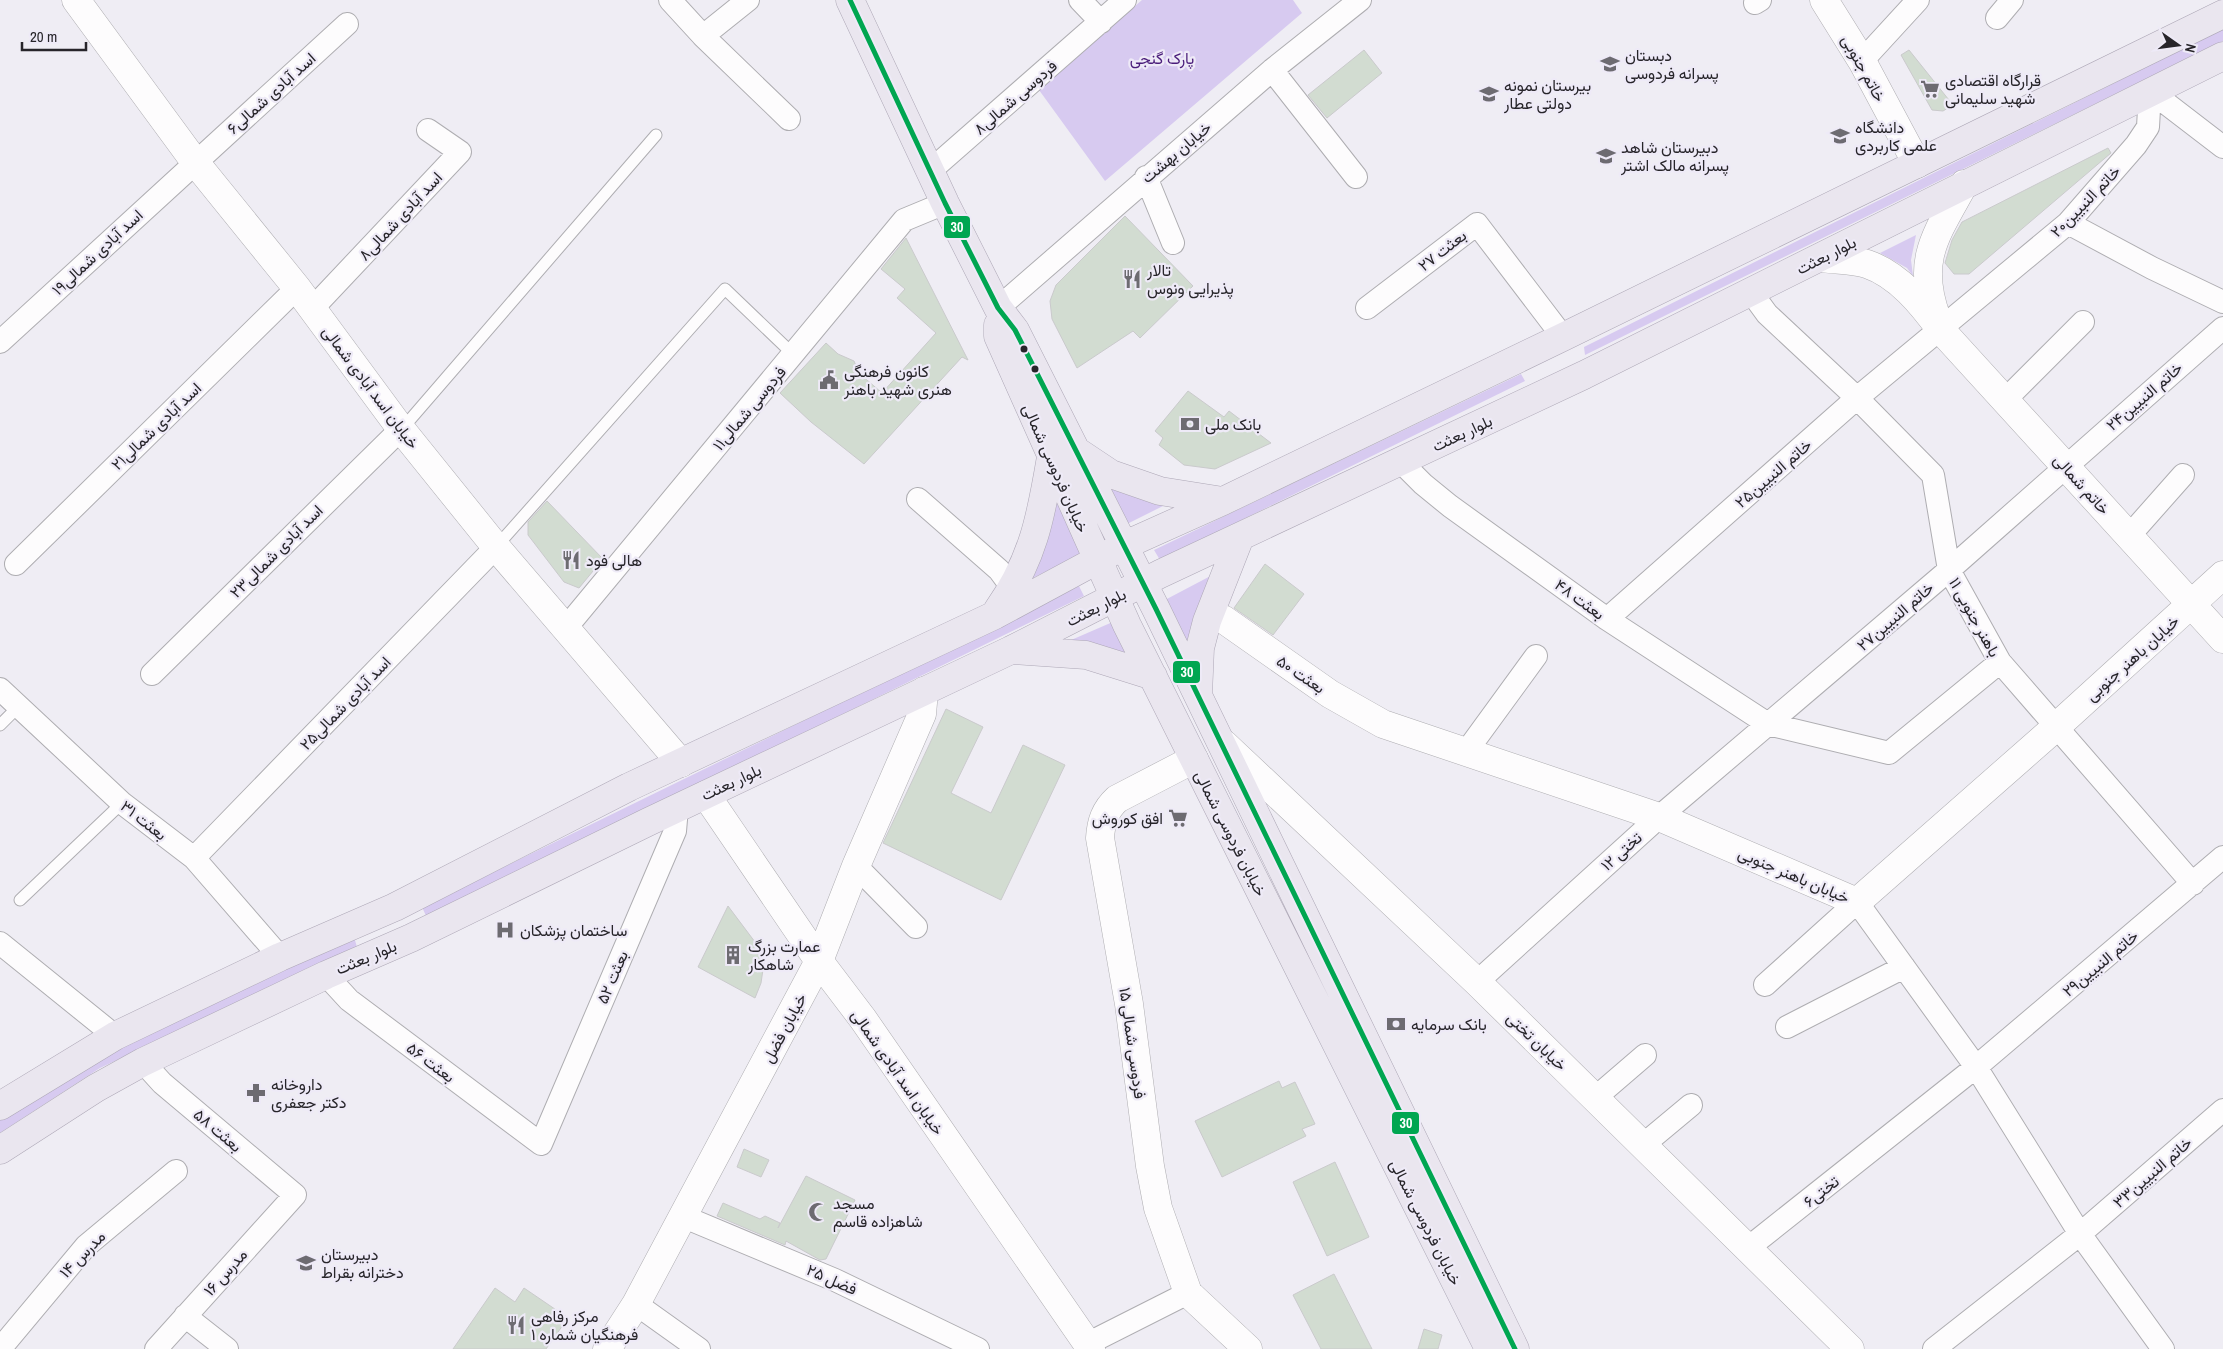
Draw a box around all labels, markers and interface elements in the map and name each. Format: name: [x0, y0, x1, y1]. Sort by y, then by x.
scale bar: [22, 20, 86, 52]
north arrow: [2153, 20, 2203, 70]
text: 20 m: [30, 26, 57, 47]
street label: خاتم جنوبی: [1837, 31, 1892, 106]
text: N: [2181, 42, 2200, 54]
place label: دبستان پسرانه فردوسی: [1625, 44, 1719, 85]
street label: اسد آبادی شمالی۶: [222, 47, 320, 139]
park label: پارک گنجی: [1130, 47, 1194, 70]
school or university icon: دبستان پسرانه فردوسی: [1599, 53, 1621, 75]
street label: فردوسی شمالی۸: [969, 55, 1061, 139]
place label: قرارگاه اقتصادی شهید سلیمانی: [1945, 69, 2041, 109]
place label: بیرستان نمونه دولتی عطار: [1503, 74, 1591, 114]
supermarket icon: قرارگاه اقتصادی شهید سلیمانی: [1919, 78, 1941, 100]
school or university icon: بیرستان نمونه دولتی عطار: [1478, 83, 1500, 105]
street label: خیابان بهشت: [1136, 116, 1216, 188]
place label: دانشگاه علمی کاربردی: [1855, 116, 1937, 156]
school or university icon: دانشگاه علمی کاربردی: [1829, 125, 1851, 147]
place label: دبیرستان شاهد پسرانه مالک اشتر: [1620, 136, 1729, 177]
school or university icon: دبیرستان شاهد پسرانه مالک اشتر: [1595, 145, 1617, 167]
street label: خاتم النبیین۲۰: [2045, 160, 2125, 242]
street label: اسد آبادی شمالی۸: [353, 167, 447, 265]
street label: اسد آبادی شمالی۱۹: [47, 204, 147, 300]
line badge: 30: [943, 215, 971, 239]
text: 30: [951, 218, 963, 236]
street label: بعثت ۲۷: [1413, 224, 1471, 276]
street label: بلوار بعثت: [1792, 231, 1860, 279]
place label: تالار پذیرایی ونوس: [1146, 259, 1234, 300]
restaurant icon: تالار پذیرایی ونوس: [1121, 268, 1143, 290]
street label: خیابان اسد آبادی شمالی: [317, 321, 425, 453]
unlabelled marker: [1019, 344, 1029, 354]
street label: خاتم النبیین۲۴: [2101, 356, 2187, 435]
place label: کانون فرهنگی هنری شهید باهنر: [843, 360, 952, 400]
street label: فردوسی شمالی۱۱: [707, 361, 791, 455]
unlabelled marker: [1030, 364, 1040, 374]
public building icon: کانون فرهنگی هنری شهید باهنر: [818, 369, 840, 391]
street label: اسد آبادی شمالی۲۱: [106, 377, 206, 475]
street label: خیابان فردوسی شمالی: [1018, 400, 1094, 536]
street label: بلوار بعثت: [1428, 409, 1496, 457]
bank icon: بانک ملی: [1179, 413, 1201, 435]
place label: بانک ملی: [1205, 413, 1261, 435]
street label: خاتم النبیین۲۵: [1730, 433, 1816, 512]
street label: خاتم شمالی: [2049, 449, 2115, 519]
street label: اسد آبادی شمالی۲۳: [225, 500, 327, 602]
restaurant icon: هالی فود: [560, 549, 582, 571]
place label: هالی فود: [586, 549, 642, 571]
street label: بعثت ۴۸: [1551, 573, 1609, 625]
street label: باهنر جنوبی ۱۱: [1944, 573, 2006, 661]
street label: خاتم النبیین۲۷: [1852, 576, 1938, 655]
street label: بلوار بعثت: [1062, 583, 1130, 631]
street label: خیابان باهنر جنوبی: [2080, 610, 2184, 706]
street label: بعثت ۵۰: [1272, 650, 1330, 698]
street label: اسد آبادی شمالی۲۵: [295, 651, 395, 755]
line badge: 30: [1172, 660, 1201, 684]
text: 30: [1181, 663, 1193, 681]
street label: بلوار بعثت: [697, 758, 765, 806]
street label: خیابان فردوسی شمالی: [1190, 766, 1272, 900]
street label: بعثت ۳۱: [116, 795, 172, 845]
place label: افق کوروش: [1092, 807, 1163, 829]
supermarket icon: افق کوروش: [1167, 807, 1189, 829]
street label: تختی ۱۲: [1596, 827, 1646, 875]
street label: خیابان باهنر جنوبی: [1735, 842, 1853, 909]
hospital icon: ساختمان پزشکان: [494, 919, 516, 941]
place label: ساختمان پزشکان: [520, 919, 627, 942]
street label: خاتم النبیین۲۹: [2057, 924, 2143, 1001]
street label: بلوار بعثت: [332, 934, 400, 980]
place label: عمارت بزرگ شاهکار: [747, 935, 820, 975]
building icon: عمارت بزرگ شاهکار: [722, 944, 744, 966]
street label: بعثت ۵۲: [591, 947, 633, 1007]
street label: فردوسی شمالی ۱۵: [1114, 986, 1152, 1100]
street label: خیابان فضل: [756, 989, 812, 1067]
street label: خیابان اسد آبادی شمالی: [846, 1005, 950, 1139]
street label: خیابان تختی: [1502, 1007, 1572, 1076]
bank icon: بانک سرمایه: [1385, 1013, 1407, 1035]
place label: بانک سرمایه: [1411, 1013, 1487, 1035]
street label: بعثت ۵۶: [402, 1037, 460, 1087]
place label: داروخانه دکتر جعفری: [271, 1073, 346, 1113]
pharmacy icon: داروخانه دکتر جعفری: [245, 1082, 267, 1104]
street label: بعثت ۵۸: [189, 1103, 247, 1157]
line badge: 30: [1391, 1111, 1420, 1135]
text: 30: [1400, 1114, 1412, 1132]
street label: خاتم النبیین۳۳: [2108, 1131, 2196, 1213]
street label: خیابان فردوسی شمالی: [1385, 1155, 1467, 1289]
street label: تختی۶: [1799, 1170, 1843, 1212]
place label: مسجد شاهزاده قاسم: [833, 1192, 923, 1232]
mosque icon: مسجد شاهزاده قاسم: [807, 1201, 829, 1223]
street label: مدرس ۱۴: [54, 1226, 110, 1282]
place label: دبیرستان دخترانه بقراط: [321, 1243, 404, 1283]
street label: مدرس ۱۶: [198, 1244, 252, 1300]
school or university icon: دبیرستان دخترانه بقراط: [295, 1252, 317, 1274]
street label: فضل ۲۵: [803, 1258, 861, 1300]
place label: مرکز رفاهی فرهنگیان شماره ۱: [531, 1305, 638, 1345]
restaurant icon: مرکز رفاهی فرهنگیان شماره ۱: [505, 1314, 527, 1336]

